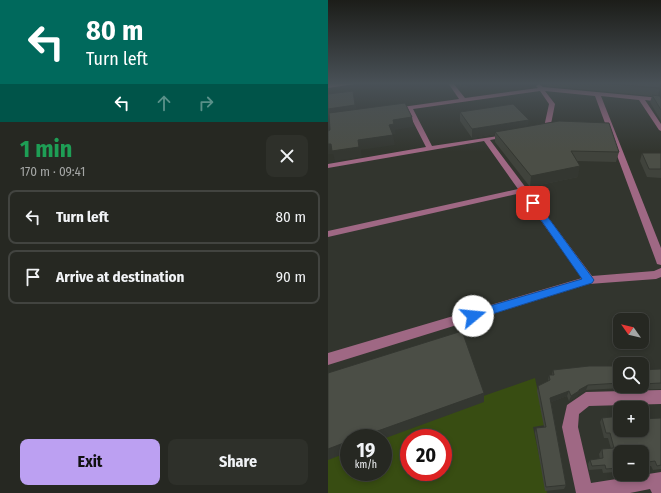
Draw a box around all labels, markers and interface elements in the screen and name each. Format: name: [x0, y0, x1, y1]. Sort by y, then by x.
text: 80 m: [86, 14, 143, 47]
icon: left: [20, 16, 72, 68]
text: Turn left: [86, 48, 148, 70]
icon: left: [111, 92, 133, 114]
icon: ahead: [153, 92, 175, 114]
icon: right: [195, 92, 217, 114]
text: 1 min: [20, 135, 72, 163]
button: close: [266, 135, 308, 177]
text: 170 m · 09:41: [20, 164, 85, 179]
pin: [516, 186, 550, 220]
icon: arrive: [522, 192, 544, 214]
icon: left: [22, 206, 44, 228]
text: Turn left: [56, 208, 109, 226]
text: 80 m: [276, 208, 306, 226]
icon: arrive: [22, 266, 44, 288]
text: Arrive at destination: [56, 268, 184, 286]
text: 90 m: [276, 268, 306, 286]
position arrow: [452, 295, 494, 337]
north arrow: [613, 313, 649, 349]
map controls: [613, 313, 649, 481]
button: search: [613, 357, 649, 393]
button: +: [613, 401, 649, 437]
speed limit sign: 20: [400, 429, 452, 481]
text: 19: [357, 438, 375, 462]
button: Exit: [20, 439, 160, 485]
button: Share: [168, 439, 308, 485]
button: −: [613, 445, 649, 481]
text: km/h: [355, 459, 377, 471]

